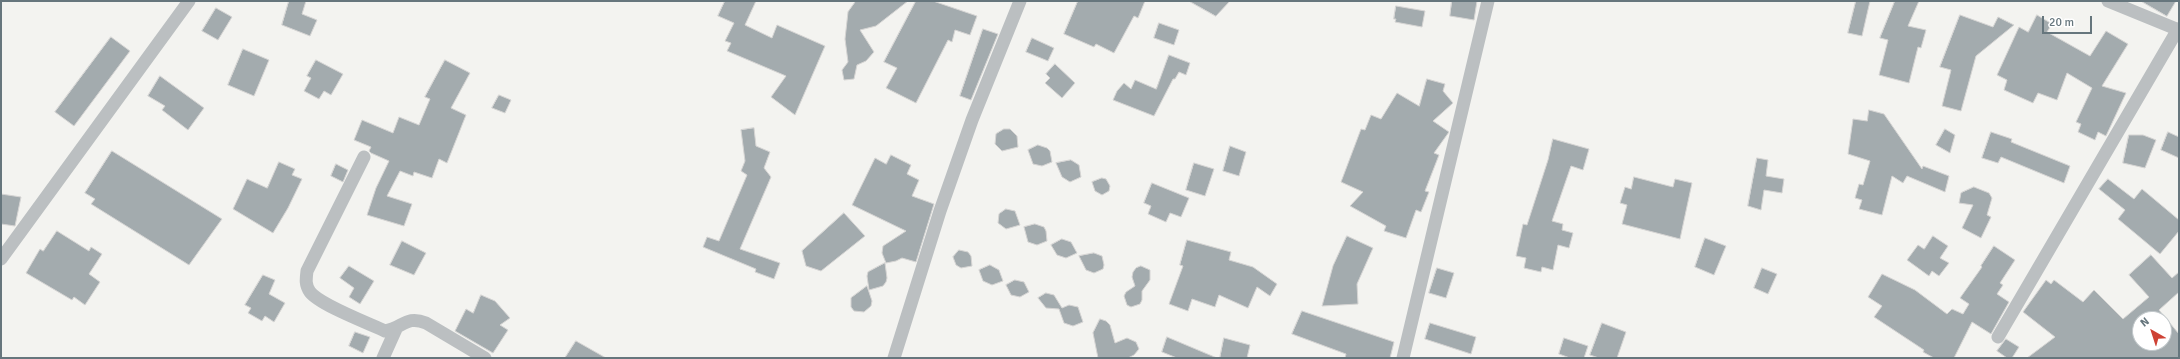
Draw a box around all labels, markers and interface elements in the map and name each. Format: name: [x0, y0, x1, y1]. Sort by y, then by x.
scale bar: [2044, 8, 2094, 34]
text: 20 m: [2049, 15, 2074, 30]
north arrow: [2132, 311, 2172, 351]
text: N: [2138, 315, 2152, 330]

